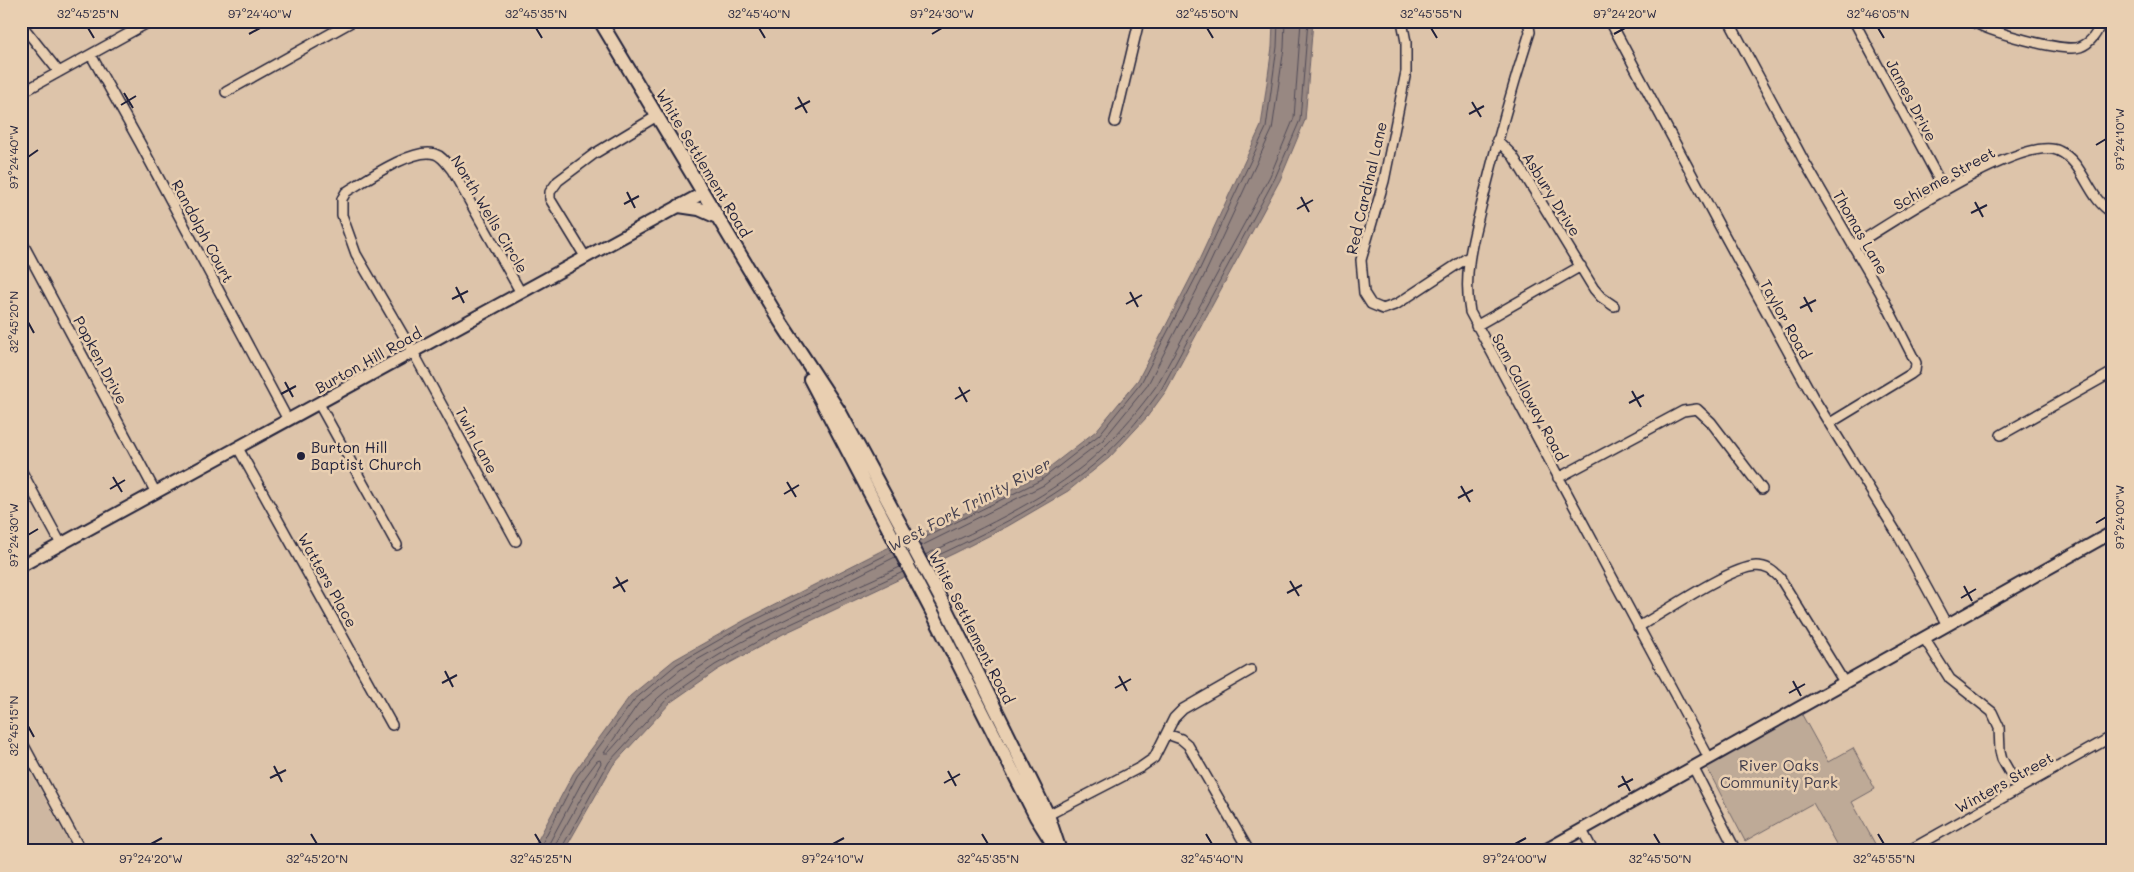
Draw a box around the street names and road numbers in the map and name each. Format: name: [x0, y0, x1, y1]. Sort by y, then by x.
street label: James Drive: [1882, 55, 1942, 145]
street label: White Settlement Road: [652, 85, 756, 241]
street label: Red Cardinal Lane: [1341, 120, 1391, 256]
street label: Schieme Street: [1890, 142, 1998, 214]
street label: Asbury Drive: [1518, 148, 1586, 240]
street label: North Wells Circle: [447, 151, 533, 277]
street label: Randolph Court: [167, 176, 239, 286]
street label: Thomas Lane: [1829, 186, 1893, 278]
street label: Taylor Road: [1756, 276, 1816, 362]
street label: Popken Drive: [69, 312, 133, 408]
street label: Burton Hill Road: [311, 322, 425, 398]
street label: Sam Calloway Road: [1488, 330, 1572, 464]
street label: Twin Lane: [451, 403, 503, 477]
street label: Watters Place: [294, 529, 362, 631]
street label: White Settlement Road: [925, 547, 1019, 707]
street label: Winters Street: [1951, 747, 2057, 817]

